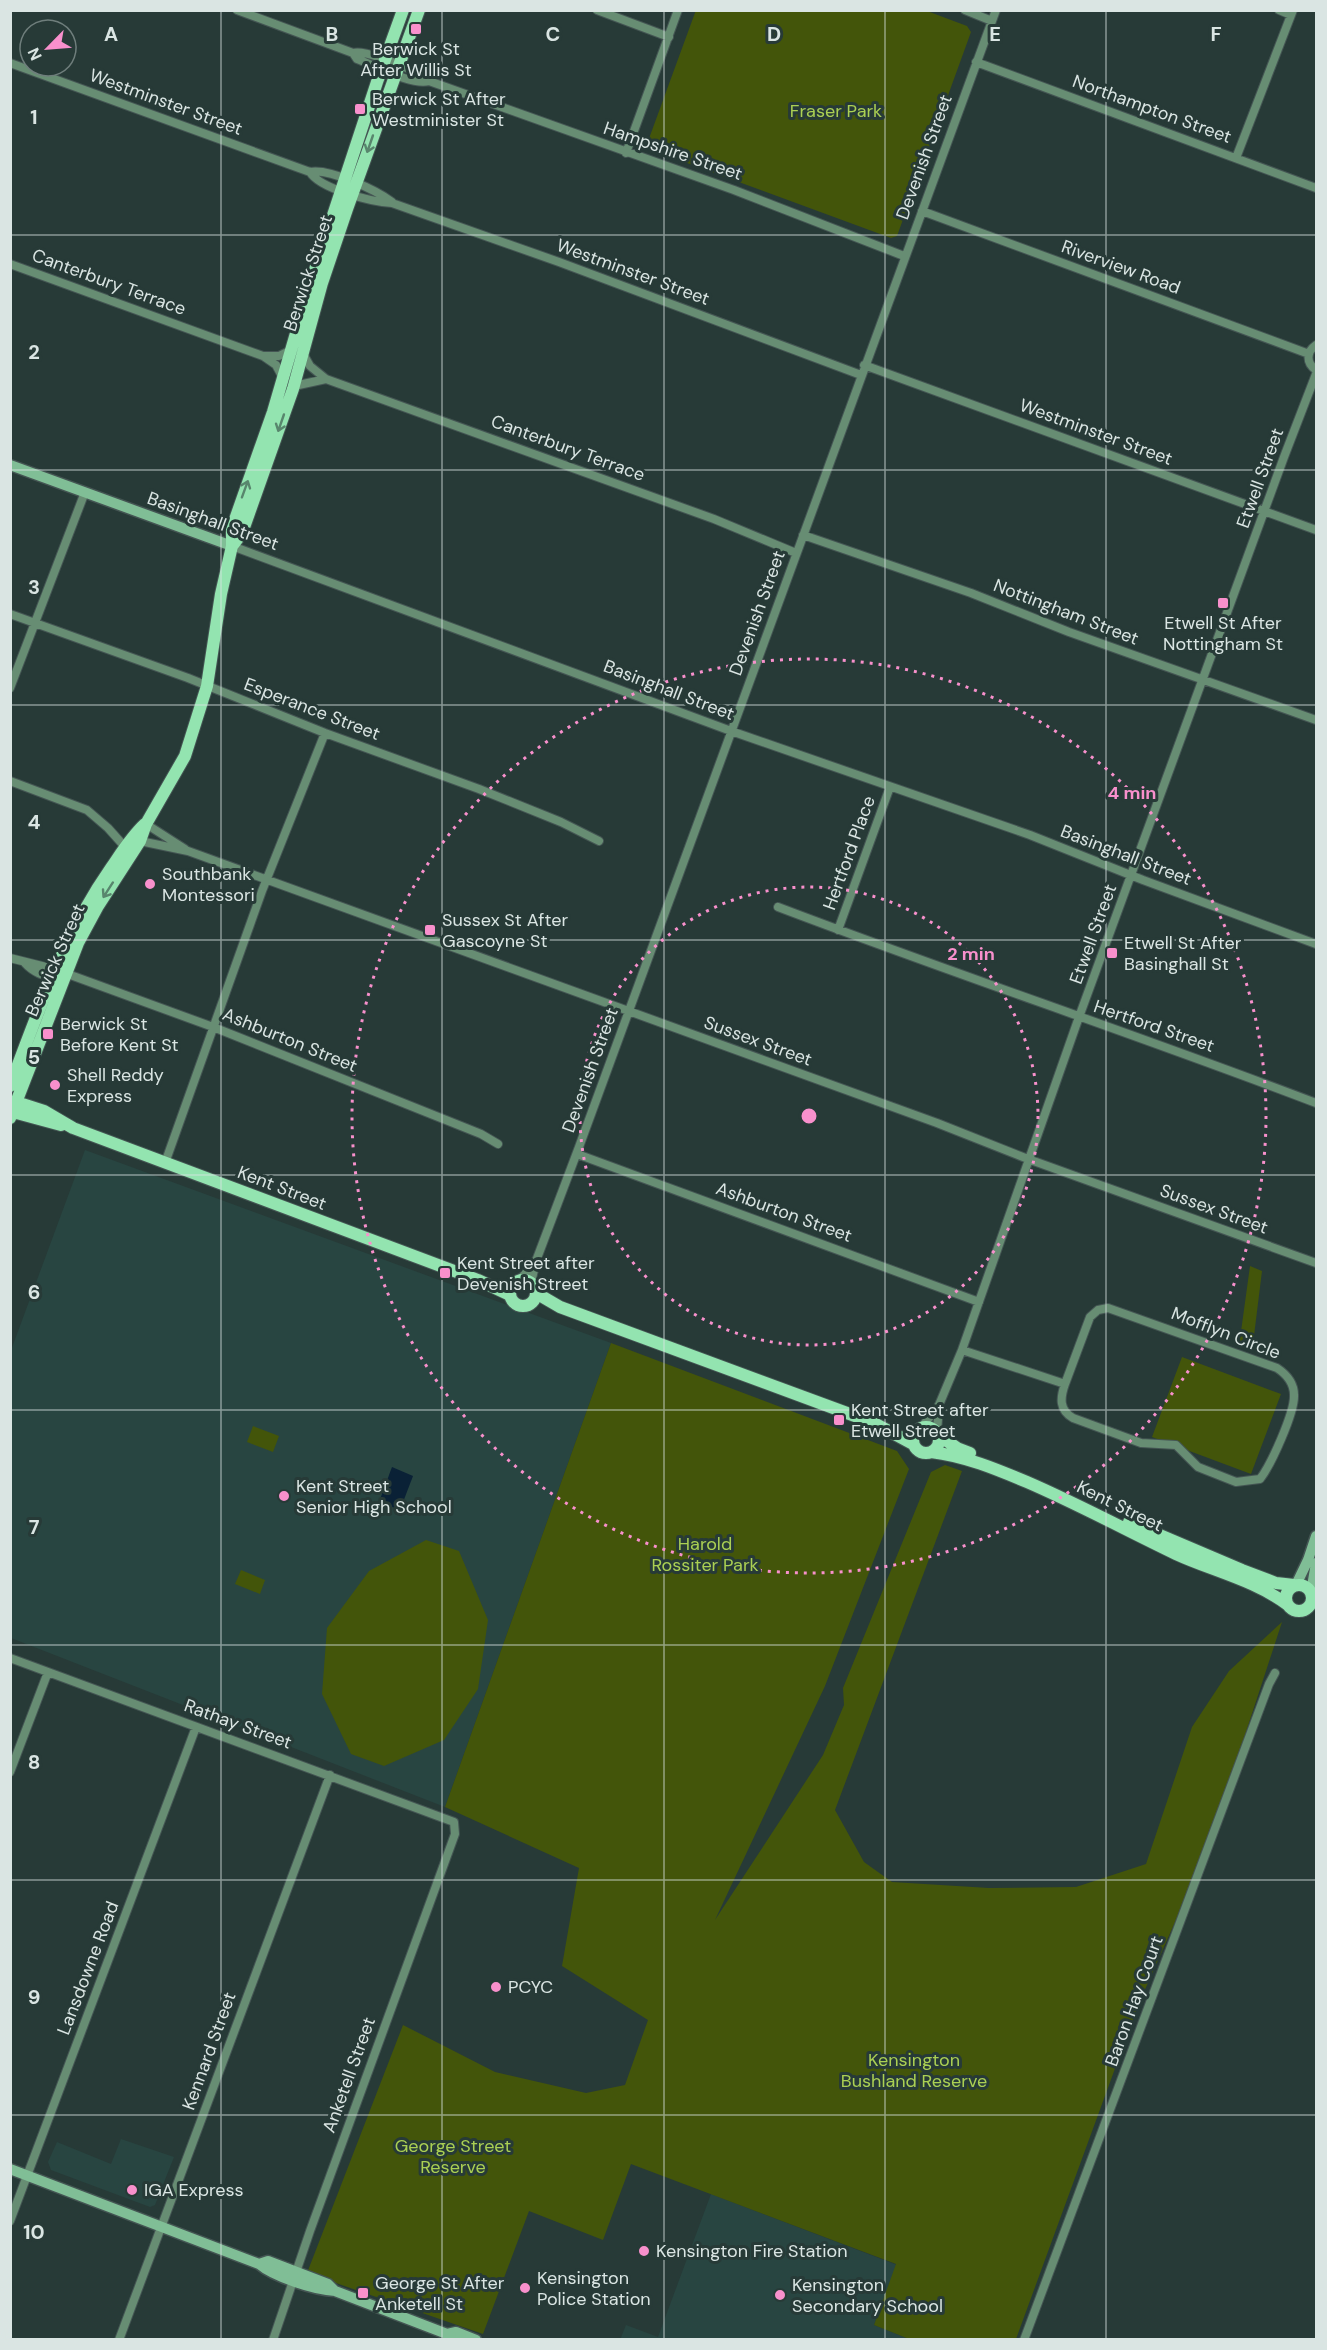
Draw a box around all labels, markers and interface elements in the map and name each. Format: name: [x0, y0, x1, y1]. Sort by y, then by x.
north arrow: [18, 18, 78, 78]
text: A: [104, 21, 118, 47]
text: B: [326, 21, 338, 47]
text: C: [546, 21, 560, 47]
text: D: [767, 21, 781, 47]
text: E: [989, 21, 1001, 47]
text: F: [1210, 21, 1222, 47]
marker: Berwick St After Willis St: [409, 22, 423, 36]
place label: Berwick St After Willis St: [360, 37, 472, 82]
text: N: [23, 44, 47, 64]
street label: Westminster Street: [86, 63, 246, 141]
street label: Northampton Street: [1069, 69, 1235, 149]
place label: Berwick St After Westminister St: [372, 87, 506, 132]
street label: Devenish Street: [890, 91, 958, 223]
park label: Fraser Park: [790, 99, 882, 123]
marker: Berwick St After Westminister St: [353, 102, 367, 116]
text: 1: [30, 104, 38, 130]
street label: Hampshire Street: [600, 116, 746, 186]
one-way arrow: [363, 134, 374, 153]
street label: Berwick Street: [278, 212, 338, 334]
street label: Westminster Street: [553, 233, 713, 311]
street label: Riverview Road: [1058, 234, 1184, 300]
street label: Canterbury Terrace: [29, 243, 189, 321]
text: 2: [28, 339, 40, 365]
street label: Westminster Street: [1016, 393, 1176, 471]
street label: Canterbury Terrace: [488, 409, 648, 487]
one-way arrow: [275, 413, 286, 432]
street label: Etwell Street: [1231, 425, 1289, 531]
one-way arrow: [241, 481, 252, 499]
street label: Basinghall Street: [144, 486, 282, 556]
street label: Devenish Street: [723, 547, 791, 679]
street label: Nottingham Street: [990, 573, 1142, 651]
text: 3: [28, 574, 40, 600]
marker: Etwell St After Nottingham St: [1216, 596, 1230, 610]
place label: Etwell St After Nottingham St: [1163, 611, 1283, 656]
street label: Basinghall Street: [600, 654, 738, 726]
street label: Esperance Street: [241, 672, 383, 746]
text: 4 min: [1108, 781, 1156, 805]
street label: Hertford Place: [817, 793, 881, 913]
text: 4: [28, 809, 41, 835]
street label: Basinghall Street: [1057, 819, 1195, 891]
place label: Southbank Montessori: [162, 862, 255, 907]
marker: Southbank Montessori: [143, 877, 157, 891]
street label: Etwell Street: [1064, 881, 1122, 987]
one-way arrow: [102, 882, 115, 899]
street label: Berwick Street: [19, 900, 91, 1020]
place label: Sussex St After Gascoyne St: [442, 908, 568, 953]
marker: Sussex St After Gascoyne St: [423, 923, 437, 937]
place label: Etwell St After Basinghall St: [1124, 931, 1242, 976]
text: 2 min: [947, 942, 995, 966]
marker: Etwell St After Basinghall St: [1105, 946, 1119, 960]
street label: Hertford Street: [1091, 994, 1217, 1058]
street label: Ashburton Street: [219, 1002, 361, 1078]
street label: Devenish Street: [556, 1004, 624, 1136]
street label: Sussex Street: [701, 1010, 815, 1072]
place label: Berwick St Before Kent St: [60, 1012, 179, 1057]
marker: Berwick St Before Kent St: [41, 1027, 55, 1041]
text: 5: [28, 1044, 40, 1070]
place label: Shell Reddy Express: [67, 1063, 164, 1108]
marker: Shell Reddy Express: [48, 1078, 62, 1092]
centre of rings: [799, 1106, 819, 1126]
street label: Kent Street: [234, 1160, 330, 1216]
street label: Ashburton Street: [713, 1176, 855, 1248]
street label: Sussex Street: [1157, 1178, 1271, 1240]
place label: Kent Street after Devenish Street: [457, 1251, 595, 1296]
marker: Kent Street after Devenish Street: [438, 1266, 452, 1280]
text: 6: [28, 1279, 40, 1305]
street label: Mofflyn Circle: [1168, 1301, 1284, 1365]
place label: Kent Street after Etwell Street: [851, 1398, 989, 1443]
marker: Kent Street after Etwell Street: [832, 1413, 846, 1427]
place label: Kent Street Senior High School: [296, 1474, 452, 1519]
street label: Kent Street: [1073, 1475, 1167, 1537]
marker: Kent Street Senior High School: [277, 1489, 291, 1503]
text: 7: [29, 1514, 40, 1540]
park label: Harold Rossiter Park: [651, 1532, 759, 1577]
street label: Rathay Street: [181, 1693, 295, 1755]
text: 8: [28, 1749, 40, 1775]
street label: Lansdowne Road: [51, 1898, 125, 2038]
street label: Baron Hay Court: [1099, 1933, 1169, 2069]
place label: PCYC: [508, 1975, 553, 1999]
marker: PCYC: [489, 1980, 503, 1994]
text: 9: [28, 1984, 40, 2010]
street label: Kennard Street: [177, 1989, 241, 2113]
street label: Anketell Street: [317, 2014, 381, 2136]
park label: Kensington Bushland Reserve: [841, 2048, 987, 2093]
park label: George Street Reserve: [395, 2134, 511, 2179]
place label: IGA Express: [144, 2178, 244, 2202]
marker: IGA Express: [125, 2183, 139, 2197]
text: 10: [23, 2219, 45, 2245]
place label: Kensington Fire Station: [656, 2239, 848, 2263]
marker: Kensington Fire Station: [637, 2244, 651, 2258]
place label: Kensington Police Station: [537, 2266, 651, 2311]
place label: George St After Anketell St: [375, 2271, 505, 2316]
place label: Kensington Secondary School: [792, 2273, 943, 2318]
marker: Kensington Police Station: [518, 2281, 532, 2295]
marker: George St After Anketell St: [356, 2286, 370, 2300]
marker: Kensington Secondary School: [773, 2288, 787, 2302]

